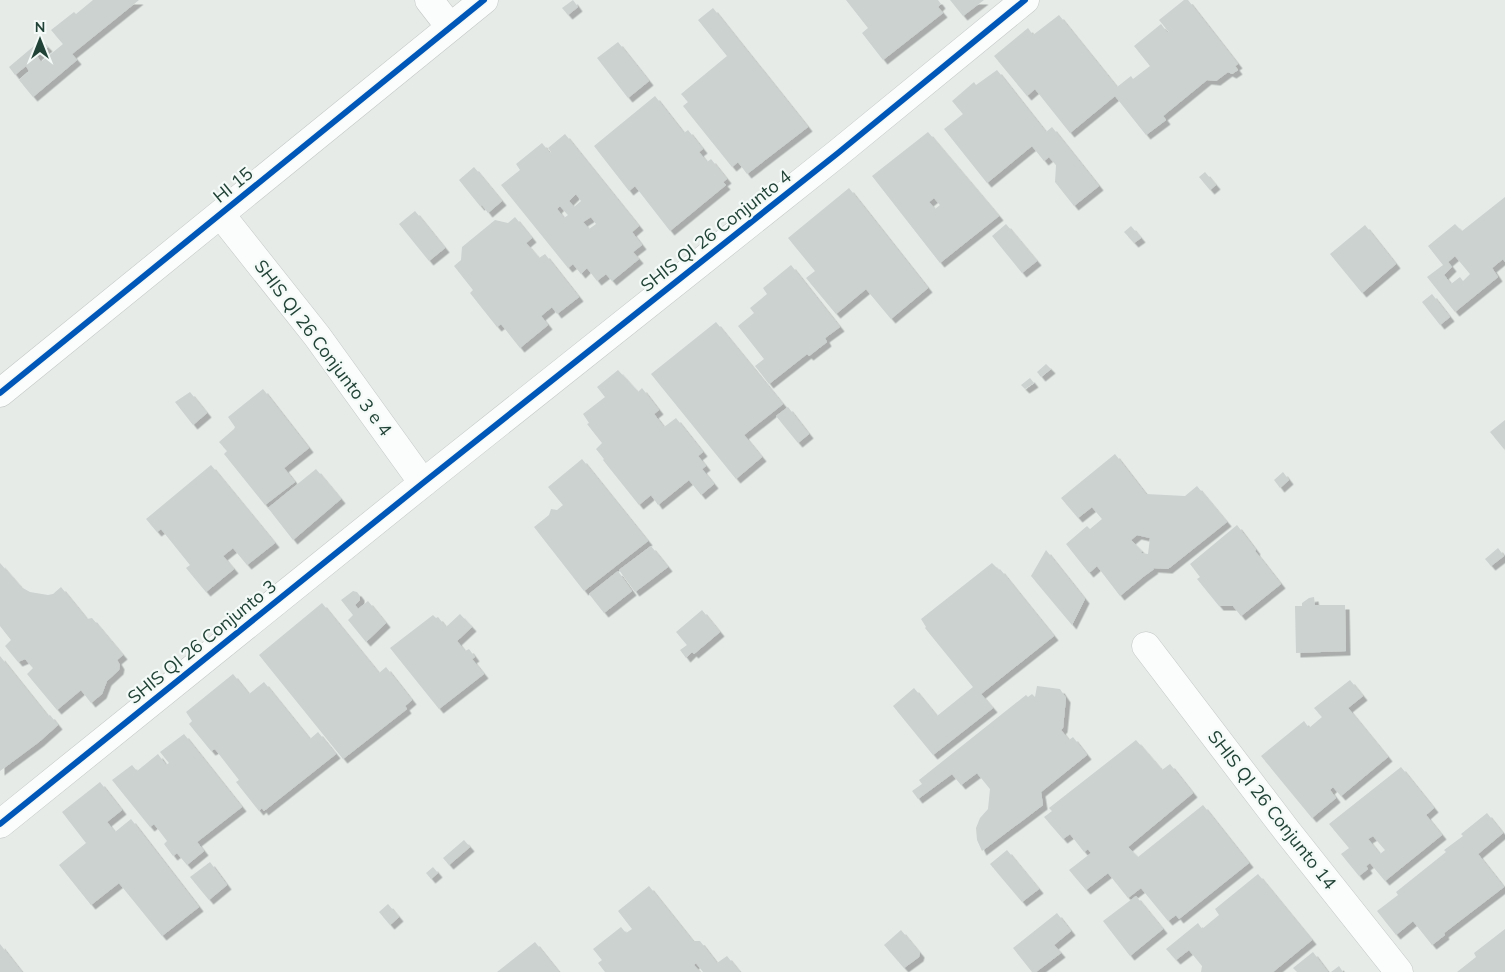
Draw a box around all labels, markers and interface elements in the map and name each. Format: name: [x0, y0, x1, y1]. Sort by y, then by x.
north arrow: [15, 15, 65, 65]
text: N: [35, 18, 45, 36]
street label: HI 15: [208, 161, 257, 208]
street label: SHIS QI 26 Conjunto 4: [636, 165, 796, 297]
street label: SHIS QI 26 Conjunto 3 e 4: [250, 255, 397, 441]
street label: SHIS QI 26 Conjunto 3: [123, 575, 281, 709]
street label: SHIS QI 26 Conjunto 14: [1203, 726, 1342, 894]

